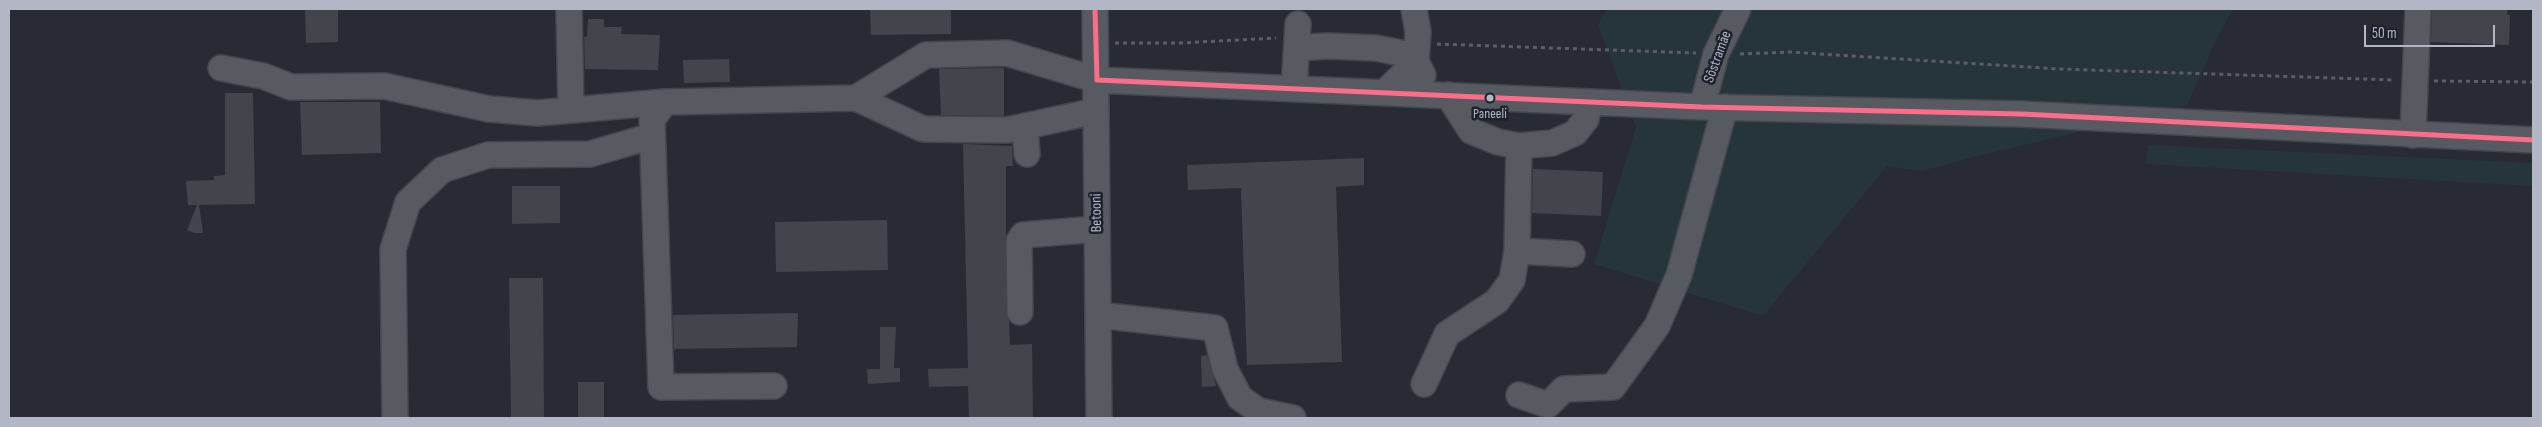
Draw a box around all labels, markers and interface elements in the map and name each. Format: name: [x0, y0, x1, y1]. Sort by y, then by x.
scale bar: [2367, 15, 2498, 47]
text: 50 m: [2372, 24, 2397, 43]
street label: Sõstramäe: [1700, 29, 1736, 85]
marker: Paneeli: [1485, 93, 1495, 103]
place label: Paneeli: [1473, 106, 1507, 122]
street label: Betooni: [1088, 193, 1106, 233]

